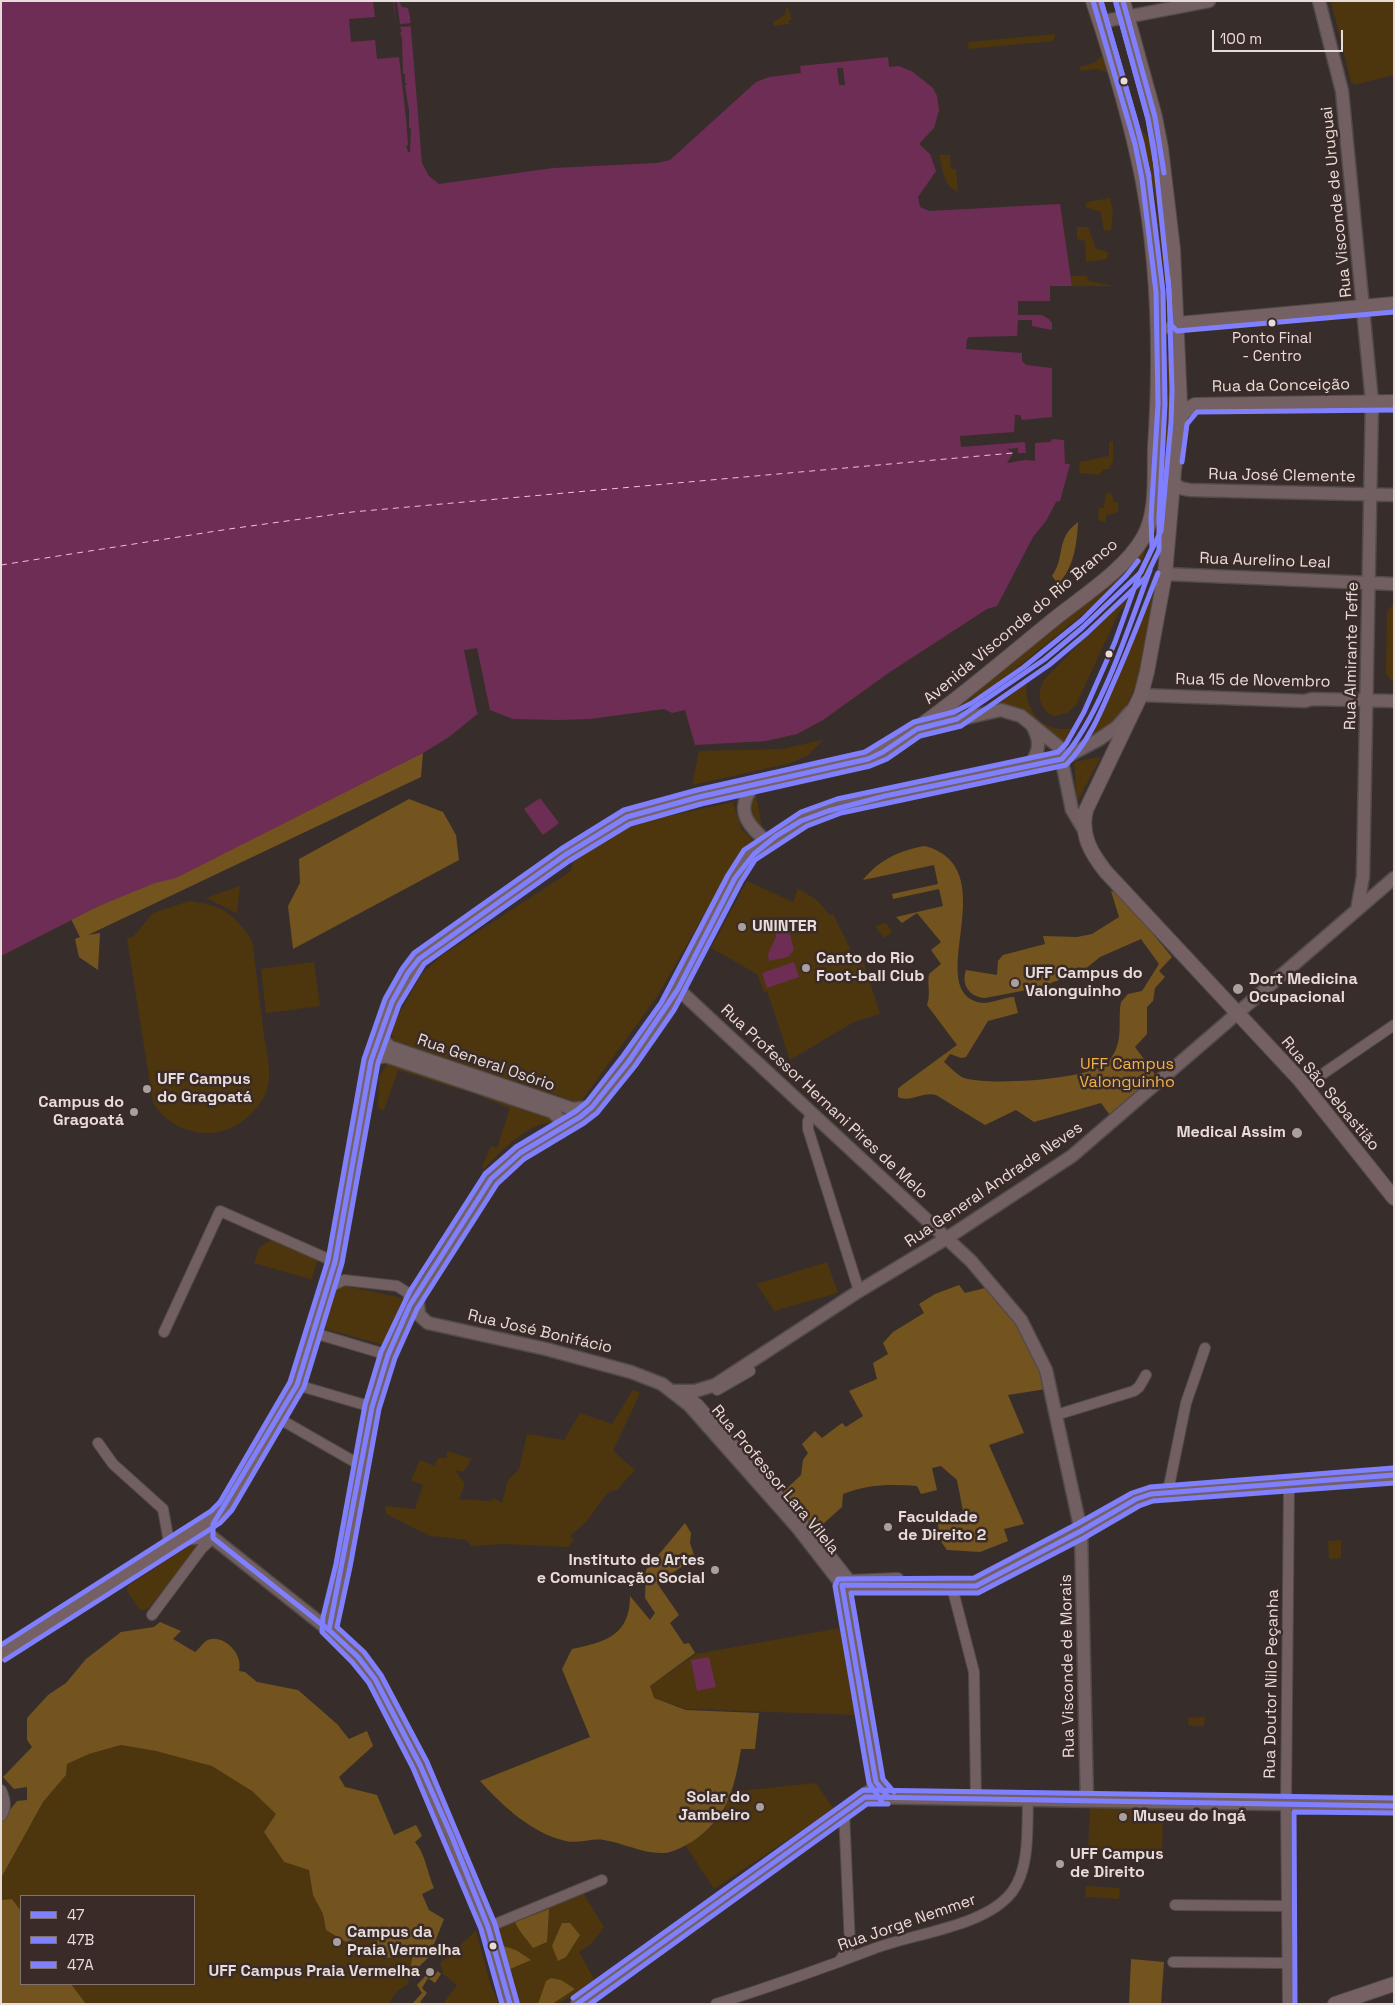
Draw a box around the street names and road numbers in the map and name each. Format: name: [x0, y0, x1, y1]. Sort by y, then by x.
street label: Rua Visconde de Uruguai: [1317, 105, 1357, 299]
street label: Rua da Conceição: [1212, 375, 1350, 397]
street label: Rua José Clemente: [1208, 465, 1356, 487]
street label: Avenida Visconde do Rio Branco: [920, 535, 1122, 709]
street label: Rua Aurelino Leal: [1199, 549, 1331, 573]
street label: Rua Almirante Teffe: [1341, 582, 1363, 730]
street label: Rua 15 de Novembro: [1175, 670, 1331, 692]
street label: Rua Professor Hernani Pires de Melo: [716, 1001, 932, 1203]
street label: Rua General Osório: [415, 1030, 557, 1096]
street label: Rua São Sebastião: [1277, 1033, 1383, 1155]
street label: Rua General Andrade Neves: [901, 1118, 1087, 1252]
street label: Rua José Bonifácio: [466, 1306, 614, 1358]
street label: Rua Professor Lara Vilela: [707, 1402, 843, 1558]
street label: Rua Visconde de Morais: [1057, 1574, 1079, 1758]
street label: Rua Doutor Nilo Peçanha: [1261, 1589, 1283, 1779]
street label: Rua Jorge Nemmer: [835, 1890, 979, 1956]

